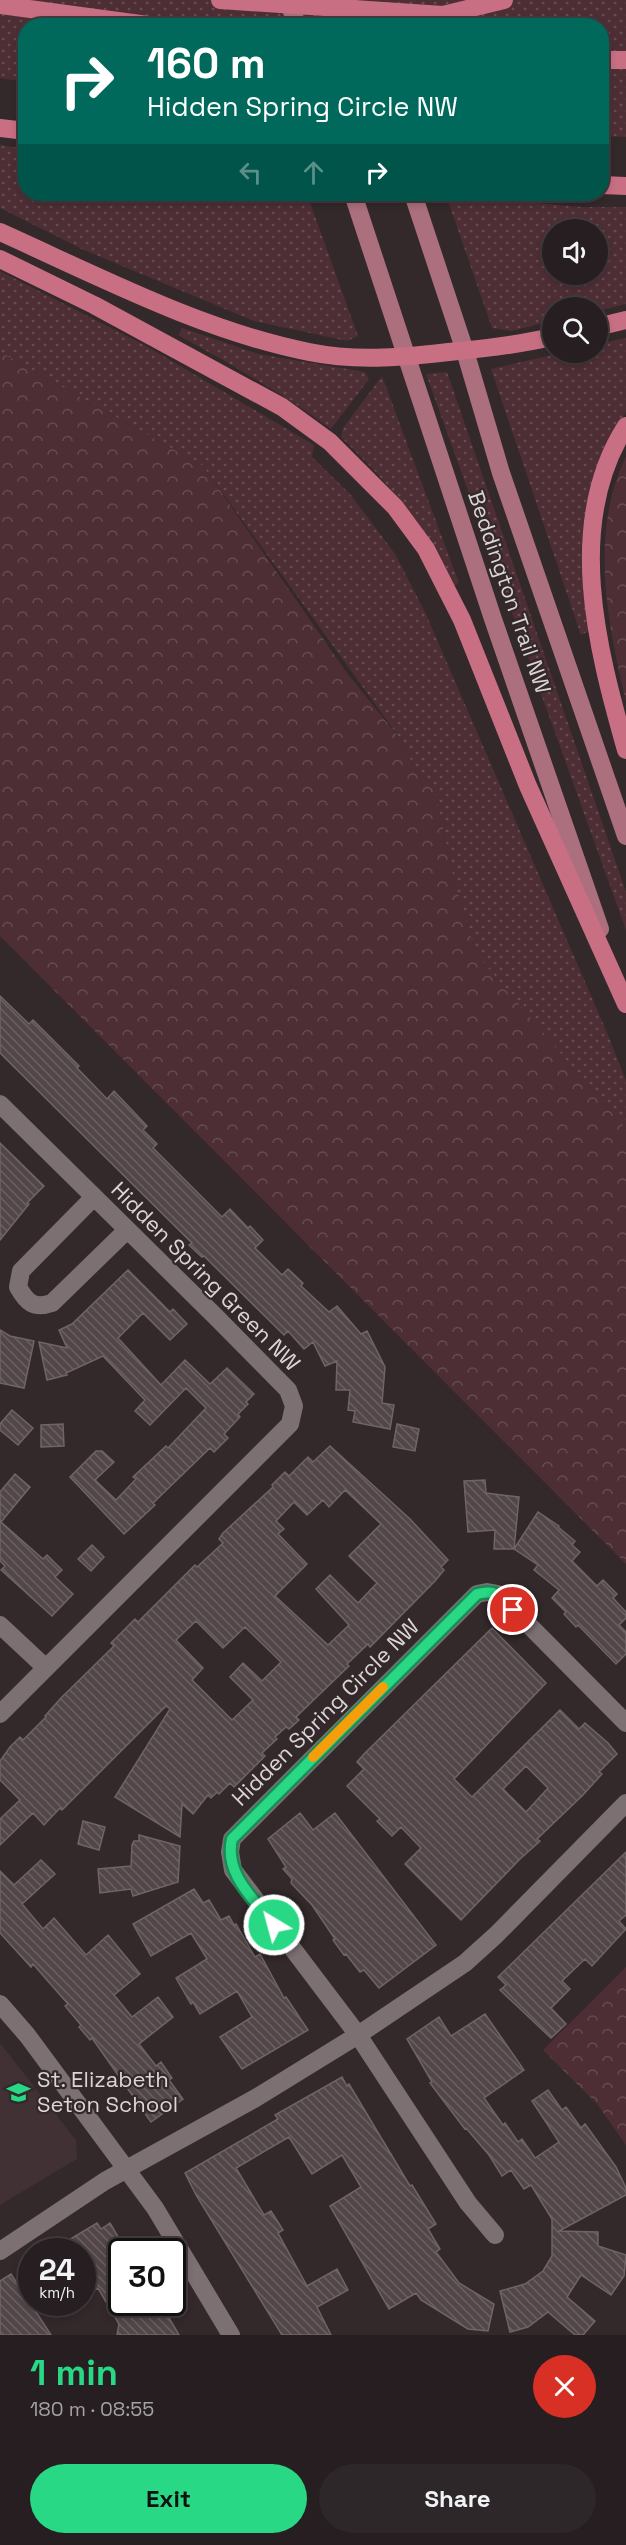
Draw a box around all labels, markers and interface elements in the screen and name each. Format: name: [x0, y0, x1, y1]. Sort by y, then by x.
text: 160 m: [147, 37, 266, 90]
icon: right: [48, 42, 126, 120]
text: Hidden Spring Circle NW: [147, 89, 458, 124]
icon: left: [234, 156, 267, 189]
icon: ahead: [297, 156, 330, 189]
icon: right: [360, 156, 393, 189]
map controls: [542, 219, 608, 363]
button: sound: [542, 219, 608, 285]
button: search: [542, 297, 608, 363]
street label: Beddington Trail NW: [462, 487, 558, 697]
street label: Hidden Spring Green NW: [105, 1175, 307, 1377]
pin: [487, 1584, 538, 1635]
icon: arrive: [496, 1593, 529, 1626]
street label: Hidden Spring Circle NW: [226, 1613, 424, 1811]
position arrow: [242, 1893, 306, 1957]
place label: St. Elizabeth Seton School: [37, 2065, 178, 2118]
school or university icon: St. Elizabeth Seton School: [6, 2079, 32, 2105]
speed limit sign: 30: [108, 2238, 186, 2316]
text: 24: [39, 2250, 75, 2289]
text: km/h: [39, 2283, 75, 2302]
text: 1 min: [30, 2350, 118, 2396]
button: close: [533, 2355, 596, 2418]
text: 180 m · 08:55: [30, 2396, 154, 2422]
button: Exit: [30, 2464, 307, 2533]
button: Share: [319, 2464, 596, 2533]

